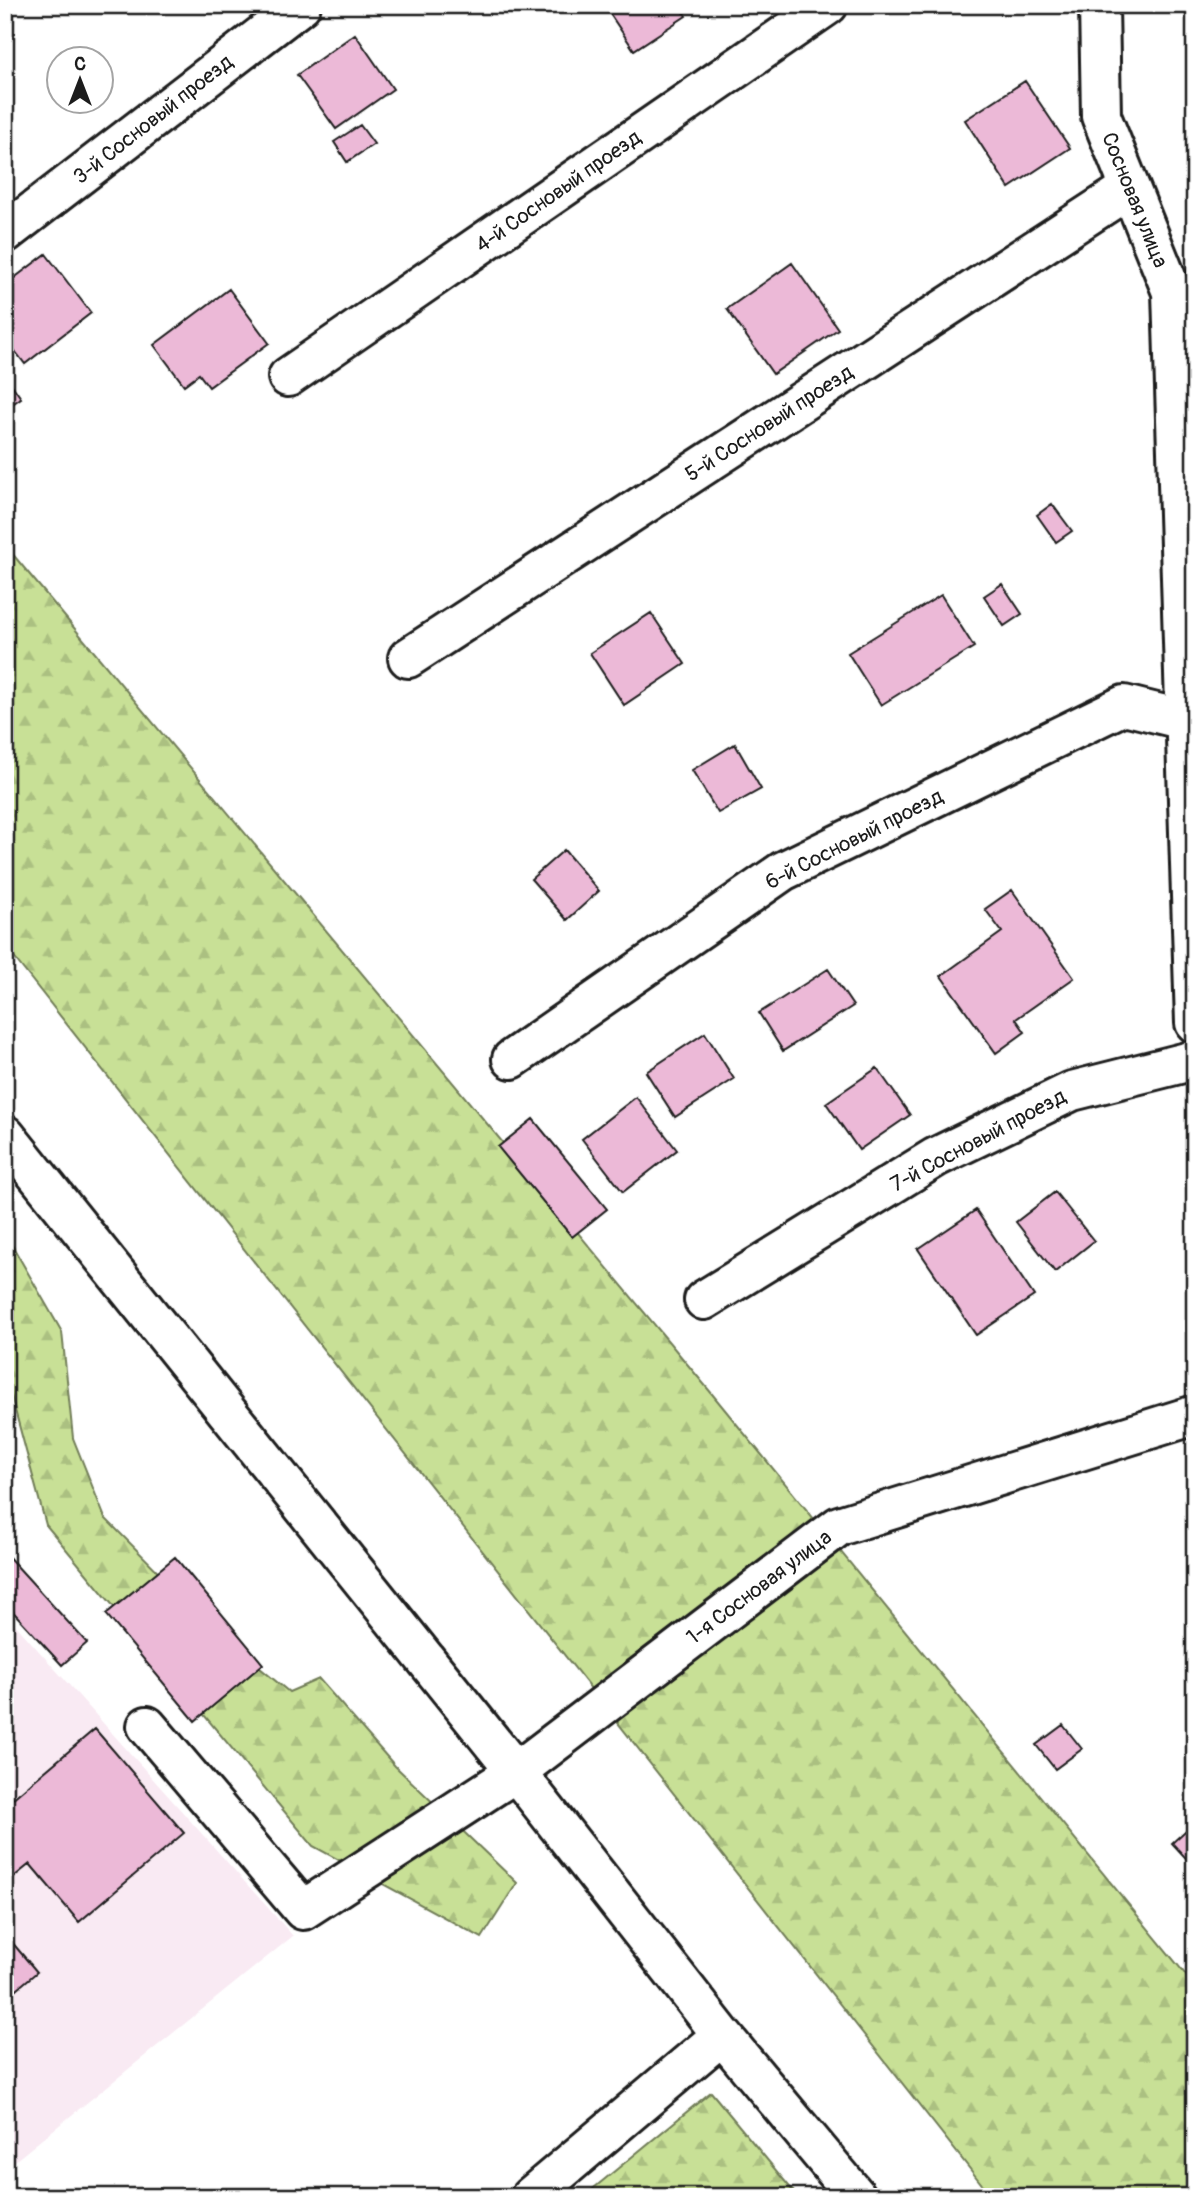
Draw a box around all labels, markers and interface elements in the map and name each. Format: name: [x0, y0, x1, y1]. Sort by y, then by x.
north arrow: [46, 46, 116, 116]
street label: 3-й Сосновый проезд: [68, 49, 238, 189]
street label: 4-й Сосновый проезд: [470, 124, 647, 259]
street label: Сосновая улица: [1095, 129, 1174, 272]
street label: 5-й Сосновый проезд: [680, 359, 859, 488]
street label: 6-й Сосновый проезд: [761, 783, 948, 896]
street label: 7-й Сосновый проезд: [886, 1083, 1071, 1198]
street label: 1-я Сосновая улица: [681, 1524, 837, 1651]

